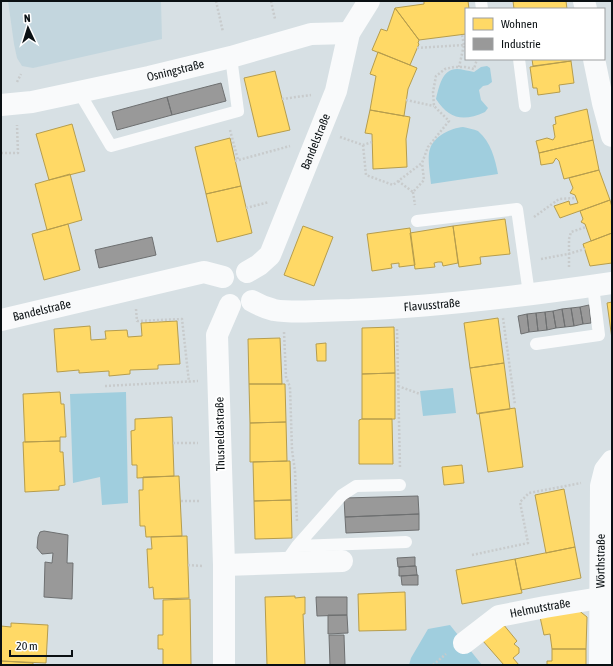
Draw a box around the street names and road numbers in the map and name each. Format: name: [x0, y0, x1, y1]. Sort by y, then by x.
street label: Osningstraße: [145, 57, 206, 84]
street label: Bandelstraße: [298, 112, 333, 172]
street label: Flavusstraße: [403, 296, 461, 314]
street label: Bandelstraße: [11, 297, 72, 324]
street label: Thusneldastraße: [212, 397, 228, 471]
street label: Wörthstraße: [593, 534, 608, 588]
street label: Helmutstraße: [509, 596, 571, 621]

